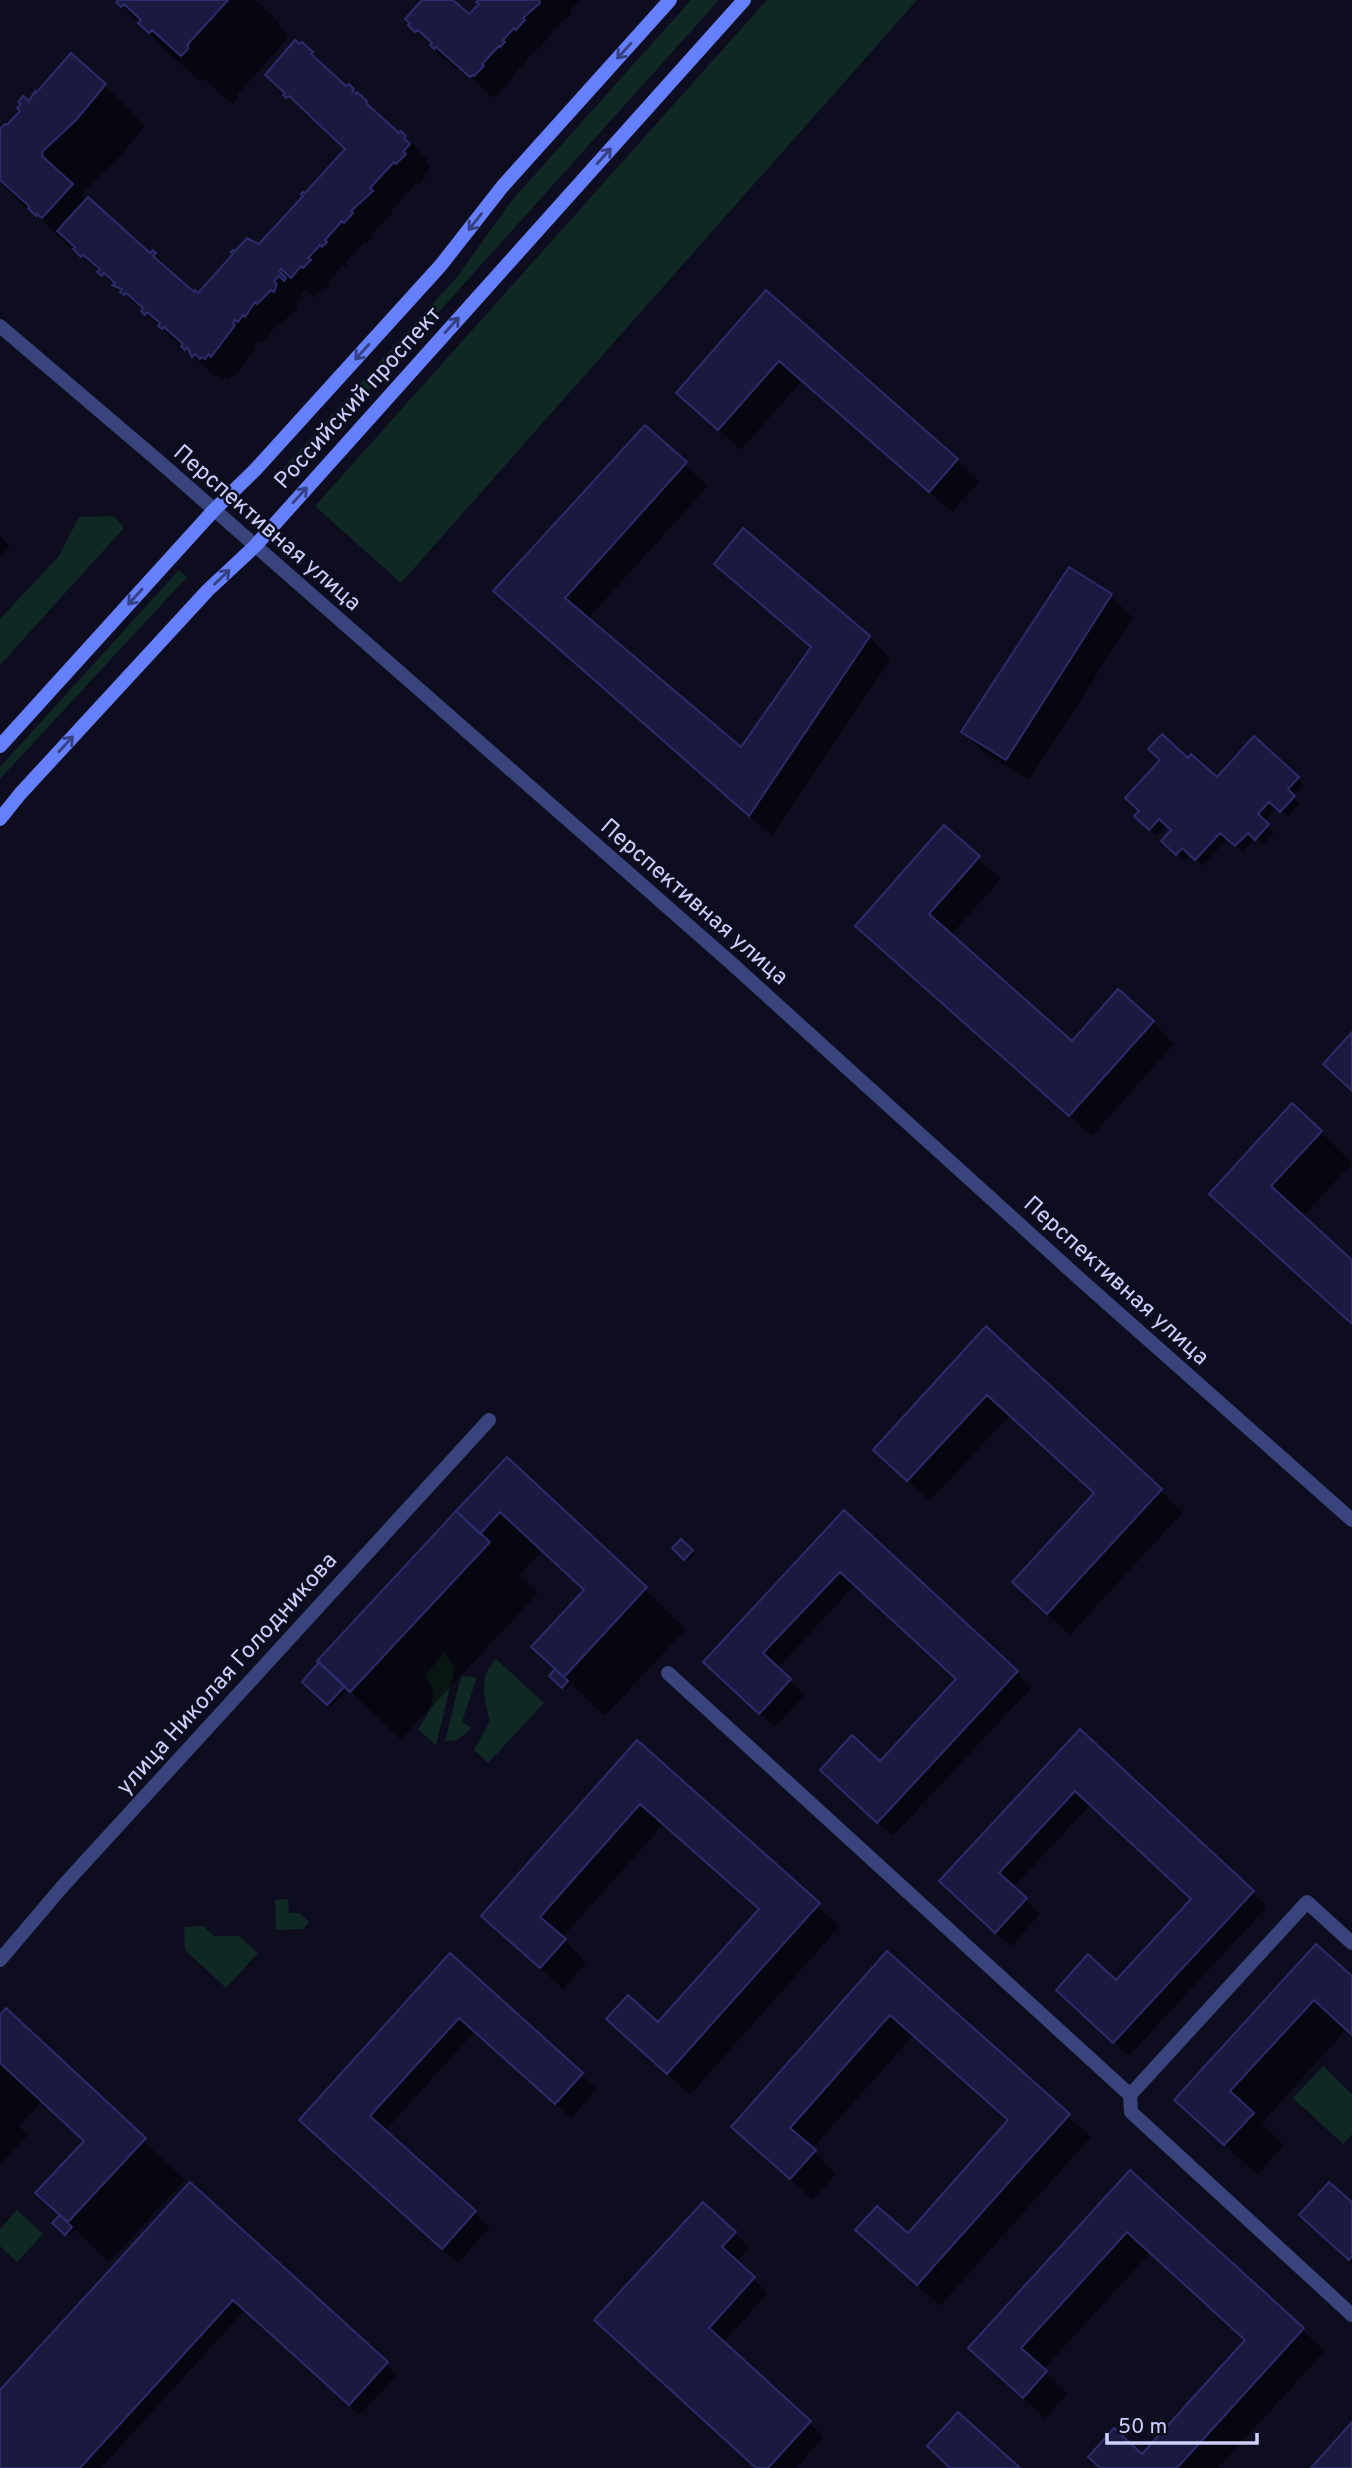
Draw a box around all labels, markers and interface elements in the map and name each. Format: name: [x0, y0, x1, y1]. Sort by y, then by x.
one-way arrow: [616, 42, 632, 60]
one-way arrow: [596, 147, 612, 165]
one-way arrow: [467, 212, 482, 231]
street label: Российский проспект: [269, 301, 449, 496]
one-way arrow: [444, 316, 460, 334]
one-way arrow: [354, 343, 371, 360]
street label: Перспективная улица: [166, 439, 366, 618]
one-way arrow: [292, 486, 308, 504]
one-way arrow: [213, 569, 230, 586]
one-way arrow: [127, 588, 143, 606]
one-way arrow: [58, 736, 75, 753]
street label: Перспективная улица: [593, 813, 793, 992]
street label: Перспективная улица: [1017, 1191, 1214, 1373]
street label: улица Николая Голодникова: [111, 1547, 345, 1802]
scale bar: [1107, 2402, 1258, 2446]
text: 50 m: [1118, 2414, 1167, 2441]

